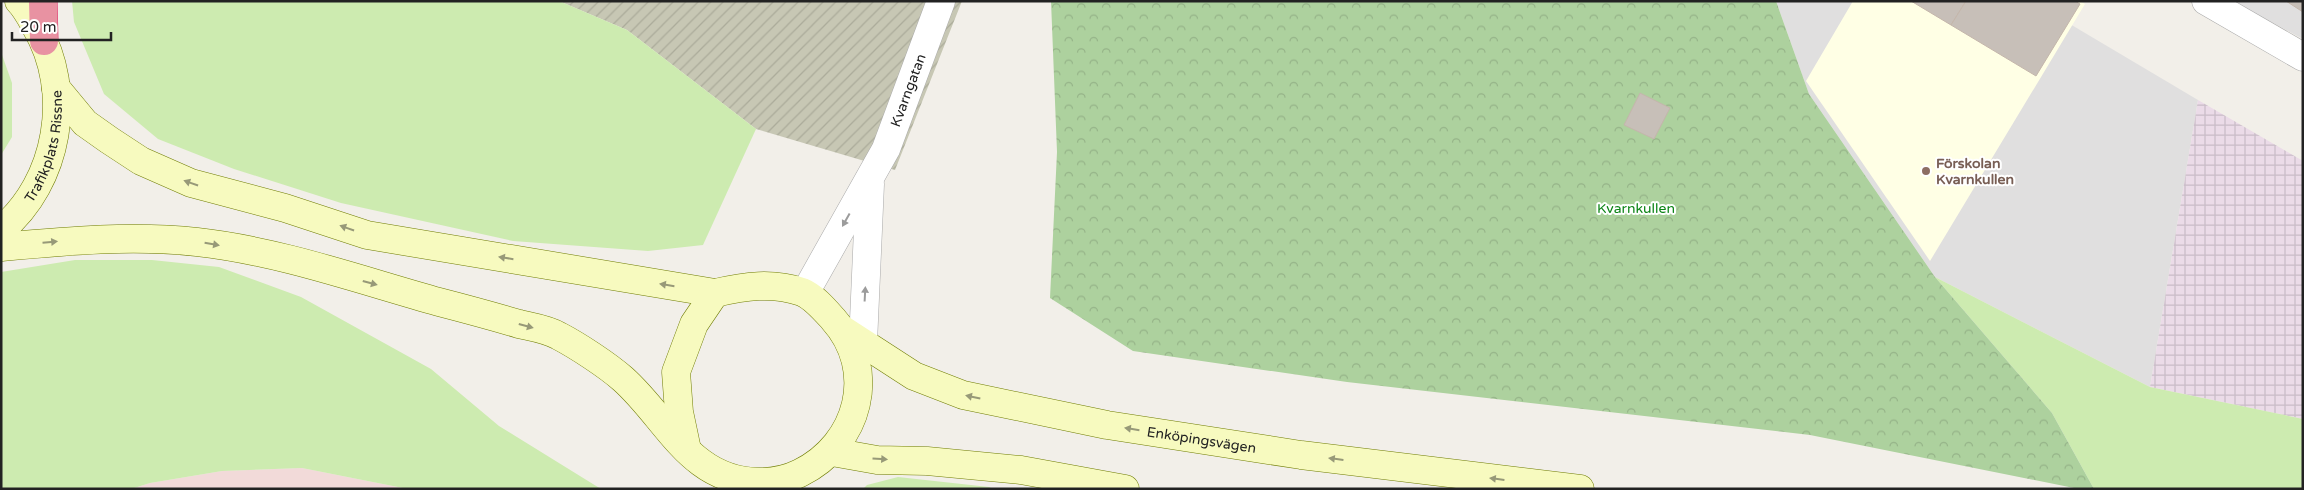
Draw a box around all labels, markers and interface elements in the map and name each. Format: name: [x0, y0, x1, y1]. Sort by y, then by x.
scale bar: [12, 10, 111, 42]
text: 20 m: [20, 18, 57, 36]
street label: Kvarngatan: [887, 51, 929, 129]
street label: Trafikplats Rissne: [21, 89, 65, 205]
place label: Förskolan Kvarnkullen: [1936, 155, 2014, 188]
marker: Förskolan Kvarnkullen: [1920, 165, 1932, 177]
one-way arrow: [183, 179, 198, 187]
park label: Kvarnkullen: [1597, 200, 1675, 217]
one-way arrow: [842, 213, 851, 227]
one-way arrow: [339, 224, 354, 231]
one-way arrow: [42, 238, 58, 246]
one-way arrow: [204, 241, 220, 249]
one-way arrow: [498, 254, 514, 262]
one-way arrow: [362, 279, 377, 287]
one-way arrow: [658, 280, 674, 288]
one-way arrow: [861, 286, 869, 302]
one-way arrow: [519, 322, 534, 330]
one-way arrow: [965, 393, 980, 401]
street label: Enköpingsvägen: [1146, 423, 1257, 456]
one-way arrow: [1124, 424, 1140, 432]
one-way arrow: [1327, 455, 1343, 463]
one-way arrow: [872, 456, 888, 464]
one-way arrow: [1489, 475, 1505, 483]

